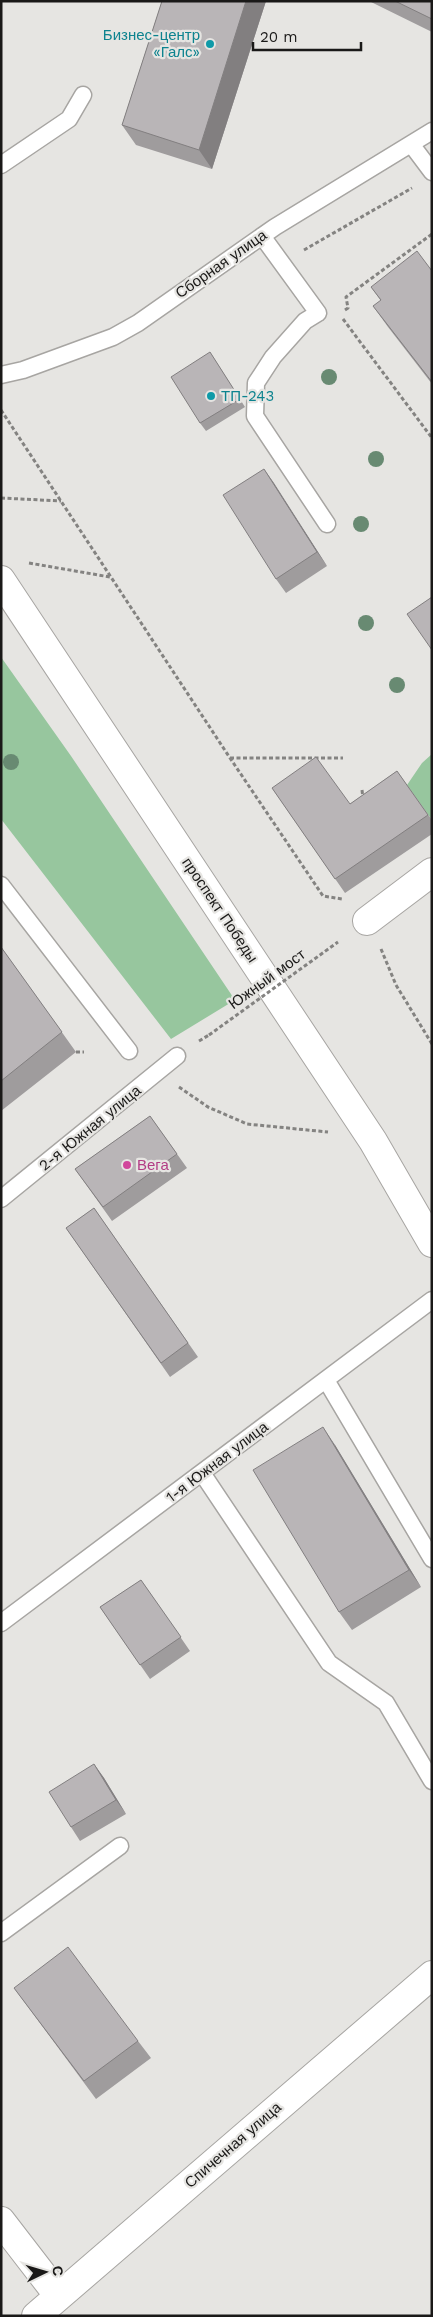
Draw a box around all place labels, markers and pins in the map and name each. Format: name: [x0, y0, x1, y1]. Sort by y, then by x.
place label: Бизнес-центр «Галс»: [103, 26, 200, 61]
marker: Бизнес-центр «Галс»: [204, 38, 216, 50]
place label: ТП-243: [221, 387, 274, 405]
marker: ТП-243: [205, 390, 217, 402]
place label: Вега: [137, 1156, 169, 1174]
marker: Вега: [121, 1159, 133, 1171]

